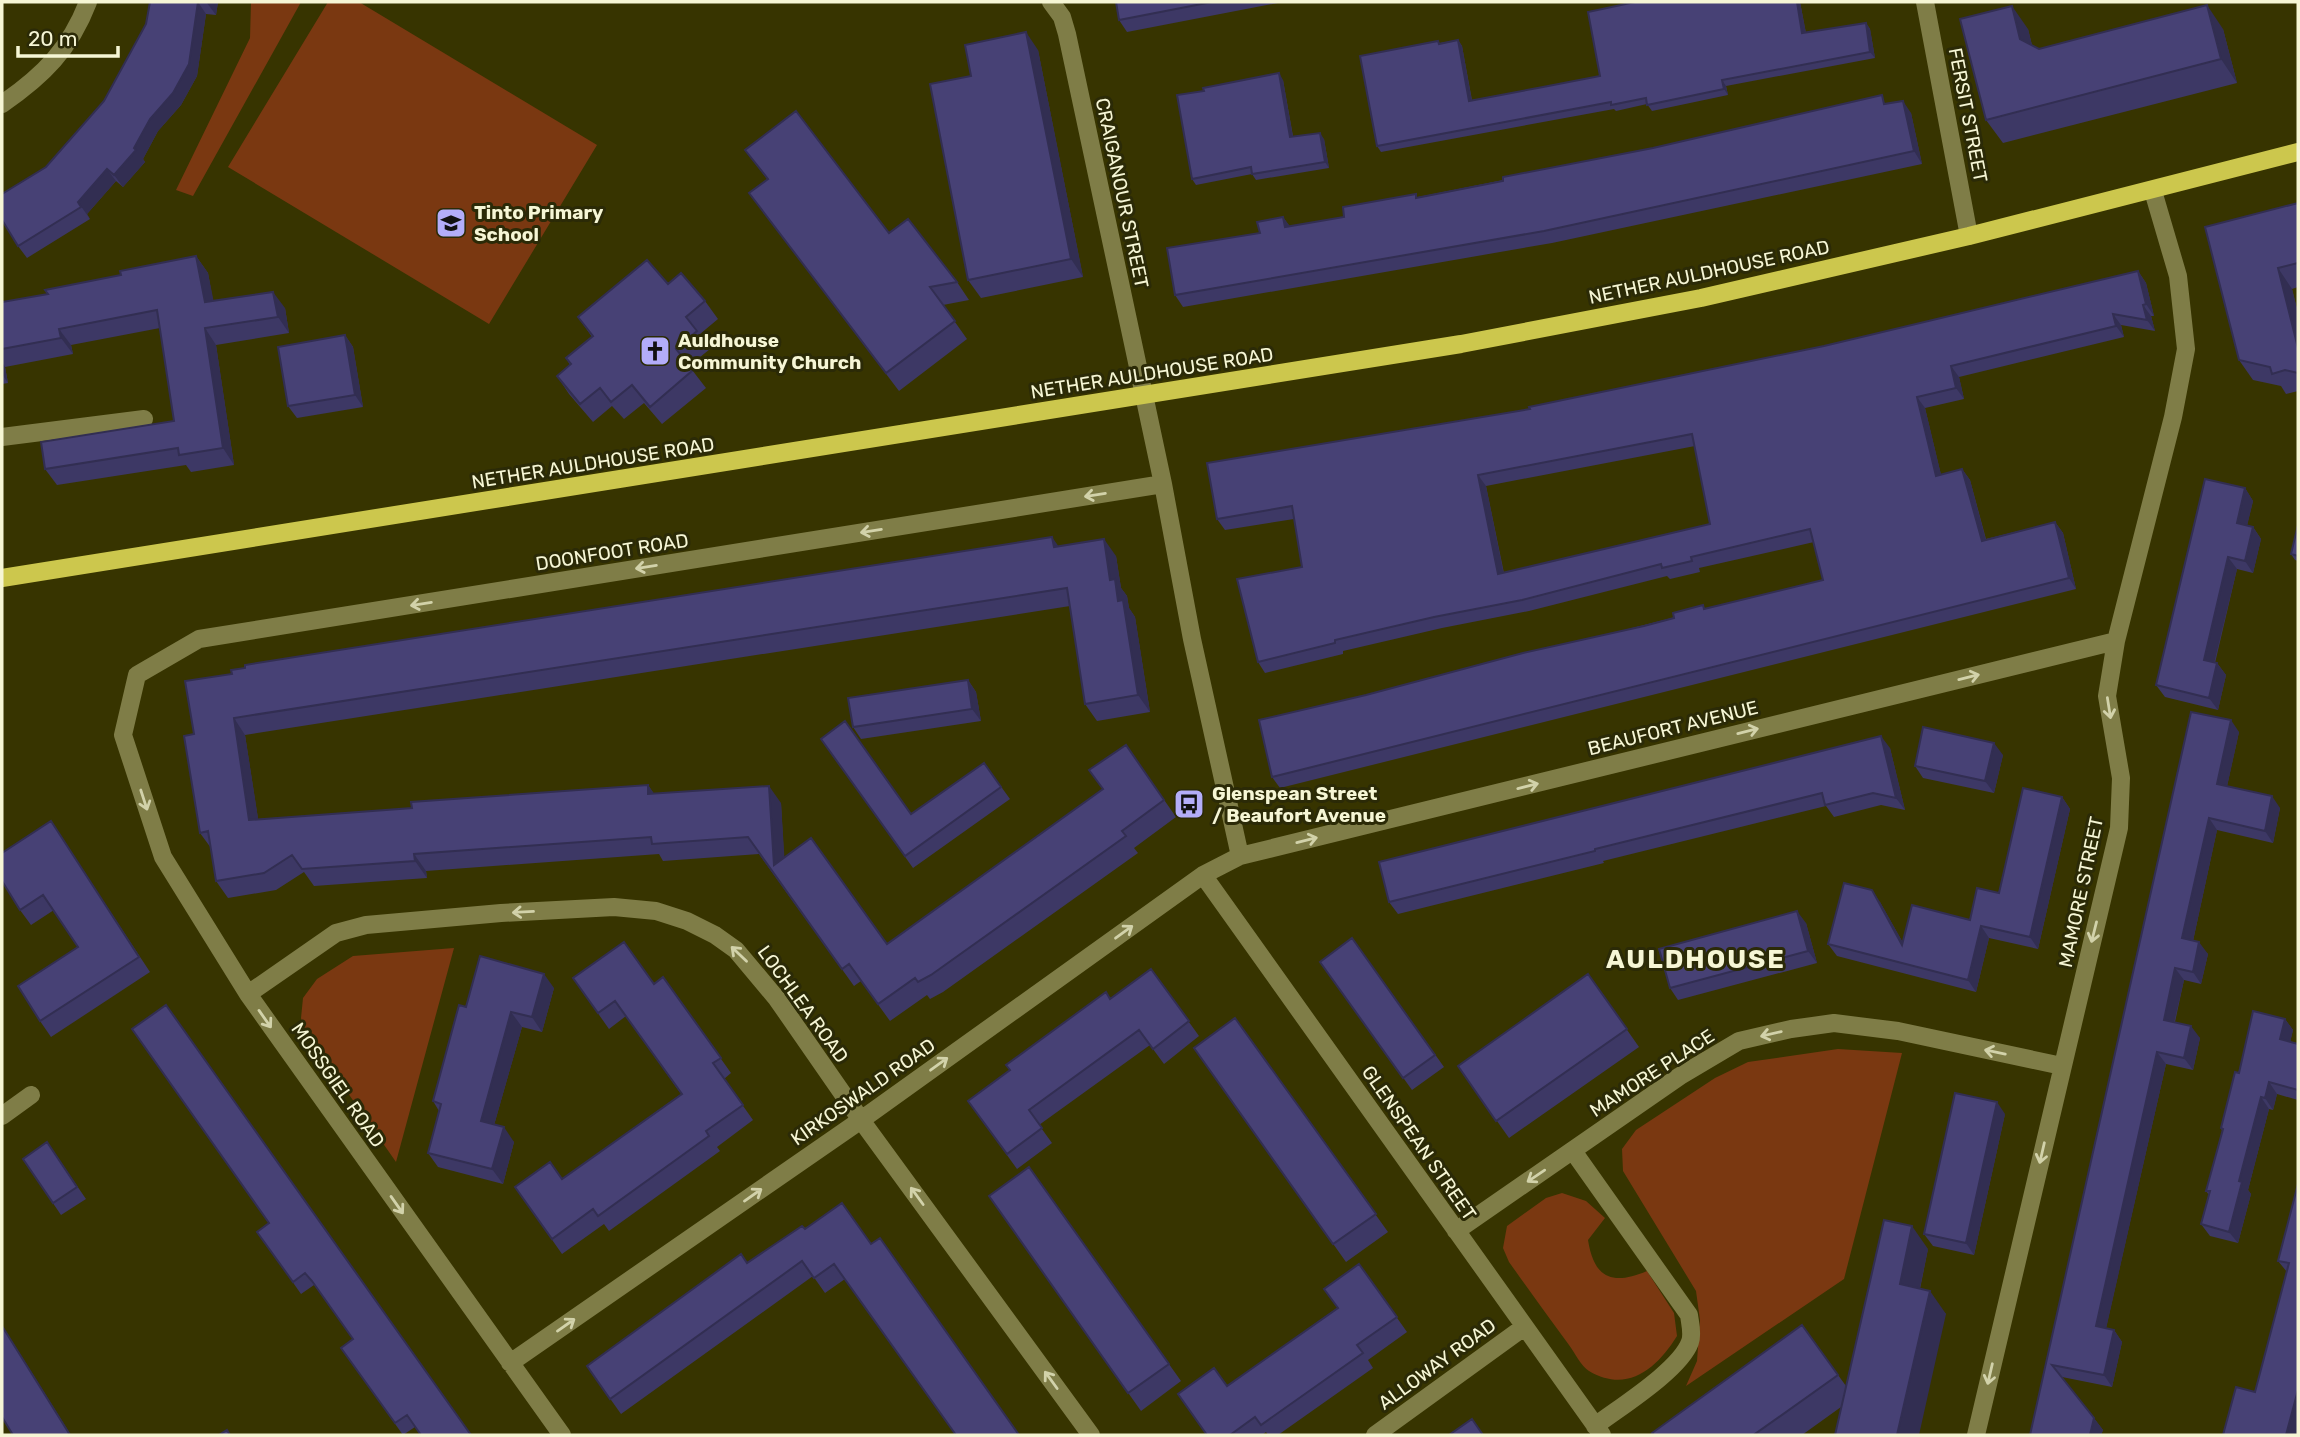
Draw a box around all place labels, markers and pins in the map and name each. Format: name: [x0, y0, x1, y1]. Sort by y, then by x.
place label: Tinto Primary School: [474, 201, 604, 246]
school or university icon: Tinto Primary School: [434, 206, 468, 240]
place label: Auldhouse Community Church: [678, 329, 861, 374]
church icon: Auldhouse Community Church: [638, 334, 672, 368]
place label: Glenspean Street / Beaufort Avenue: [1212, 782, 1386, 827]
bus stop icon: Glenspean Street / Beaufort Avenue: [1172, 787, 1206, 821]

